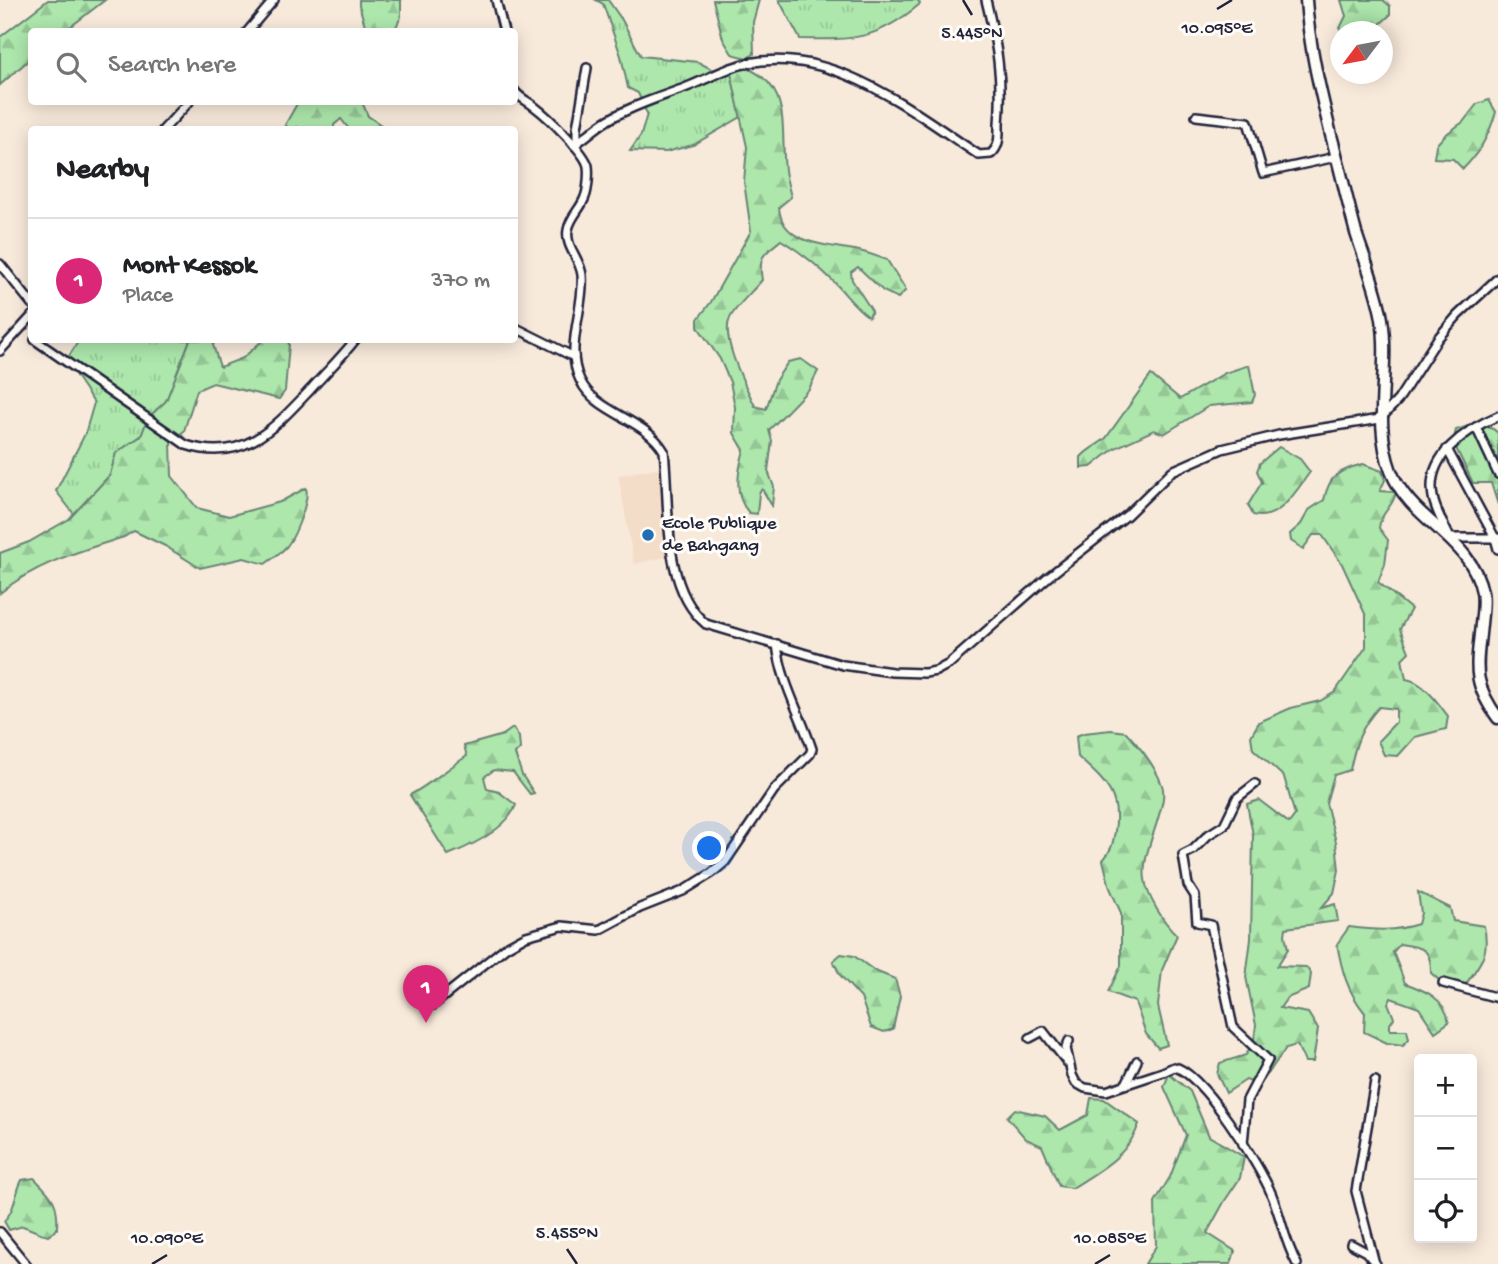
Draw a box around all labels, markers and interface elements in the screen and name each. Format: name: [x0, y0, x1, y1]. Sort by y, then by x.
text: 10.095°E: [1180, 19, 1253, 40]
north arrow: [1330, 21, 1393, 84]
text: 5.445°N: [941, 24, 1003, 45]
search box: [28, 28, 518, 105]
icon: search: [52, 48, 90, 86]
text: Search here: [108, 51, 236, 82]
text: Nearby: [56, 154, 149, 189]
text: Mont Kessok: [123, 252, 256, 283]
text: 1: [74, 268, 84, 295]
text: 370 m: [431, 268, 490, 295]
text: Place: [123, 283, 173, 310]
place label: Ecole Publique de Bahgang: [662, 513, 777, 558]
marker: Ecole Publique de Bahgang: [640, 527, 656, 543]
your location: [692, 831, 726, 865]
pin: 1: [403, 965, 449, 1023]
map controls: [1414, 1054, 1477, 1243]
button: +: [1414, 1054, 1477, 1117]
button: −: [1414, 1117, 1477, 1180]
button: locate: [1414, 1180, 1477, 1243]
text: 5.455°N: [536, 1224, 598, 1245]
text: 10.090°E: [130, 1229, 204, 1250]
text: 10.085°E: [1073, 1229, 1147, 1250]

